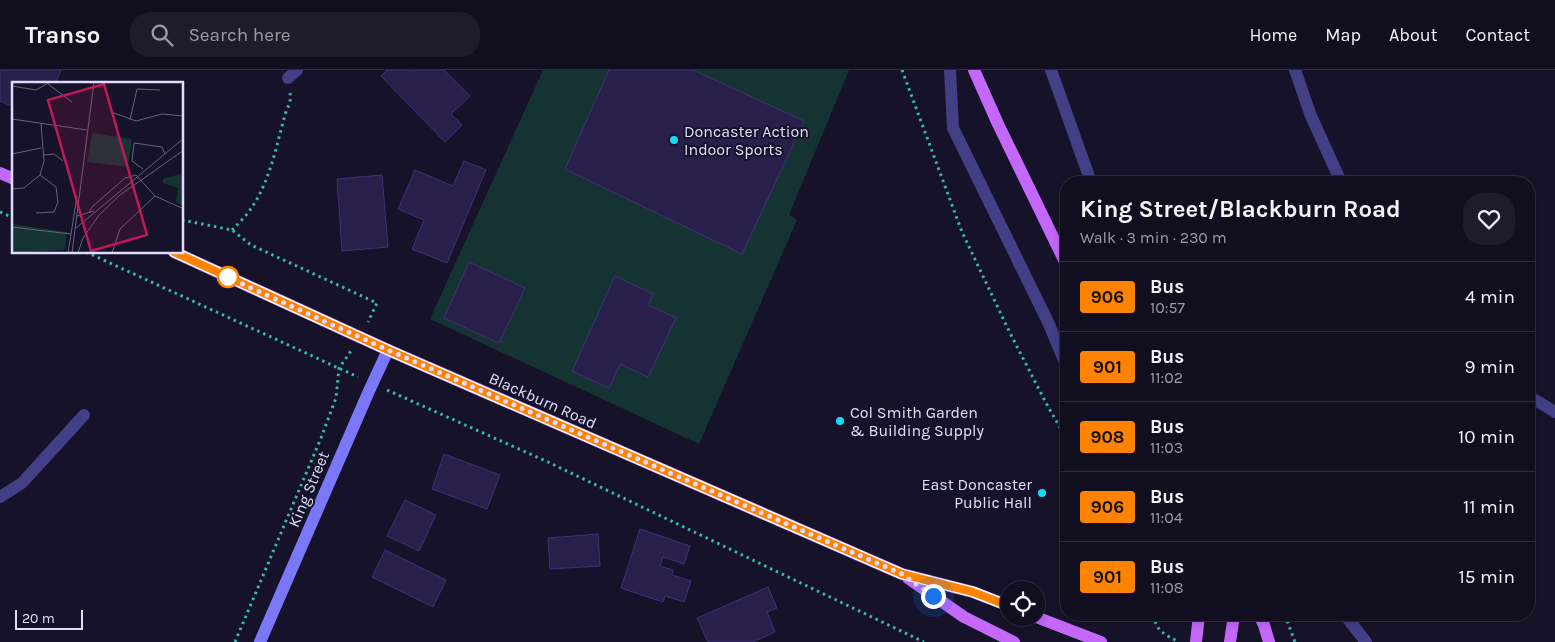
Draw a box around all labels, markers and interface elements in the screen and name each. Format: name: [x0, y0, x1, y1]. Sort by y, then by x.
search box: [130, 12, 480, 57]
text: Transo: [25, 21, 100, 49]
icon: search: [148, 21, 176, 49]
text: Search here: [188, 24, 291, 46]
text: Home: [1249, 24, 1297, 46]
text: Map: [1325, 24, 1361, 46]
text: About: [1389, 24, 1438, 46]
text: Contact: [1466, 24, 1530, 46]
inset map: [12, 82, 184, 254]
place label: Doncaster Action Indoor Sports: [684, 122, 809, 159]
marker: Doncaster Action Indoor Sports: [668, 134, 680, 146]
button: heart: [1463, 193, 1515, 245]
text: King Street/Blackburn Road: [1080, 195, 1401, 223]
text: Walk · 3 min · 230 m: [1080, 228, 1227, 247]
unlabelled marker: [217, 266, 239, 288]
text: Bus: [1150, 276, 1184, 298]
text: 906: [1091, 286, 1124, 308]
text: 4 min: [1465, 286, 1515, 308]
text: 10:57: [1150, 298, 1185, 317]
text: Bus: [1150, 346, 1184, 368]
text: 901: [1093, 356, 1122, 378]
text: 9 min: [1465, 356, 1515, 378]
street label: Blackburn Road: [486, 368, 600, 433]
text: 11:02: [1150, 368, 1183, 387]
place label: Col Smith Garden & Building Supply: [850, 403, 985, 440]
marker: Col Smith Garden & Building Supply: [834, 415, 846, 427]
text: Bus: [1150, 416, 1184, 438]
text: 908: [1090, 426, 1125, 448]
text: 10 min: [1458, 426, 1515, 448]
text: 11:03: [1150, 438, 1183, 457]
street label: King Street: [284, 448, 333, 530]
place label: East Doncaster Public Hall: [922, 475, 1032, 512]
text: Bus: [1150, 486, 1184, 508]
marker: East Doncaster Public Hall: [1036, 487, 1048, 499]
text: 906: [1091, 496, 1124, 518]
text: 11 min: [1463, 496, 1515, 518]
text: 11:04: [1150, 508, 1183, 527]
text: Bus: [1150, 556, 1184, 578]
text: 901: [1093, 566, 1122, 588]
text: 15 min: [1459, 566, 1515, 588]
text: 11:08: [1150, 578, 1184, 597]
map controls: [1000, 581, 1045, 626]
button: locate: [1000, 581, 1045, 626]
your location: [921, 584, 946, 609]
scale bar: [15, 607, 82, 630]
text: 20 m: [22, 610, 55, 627]

